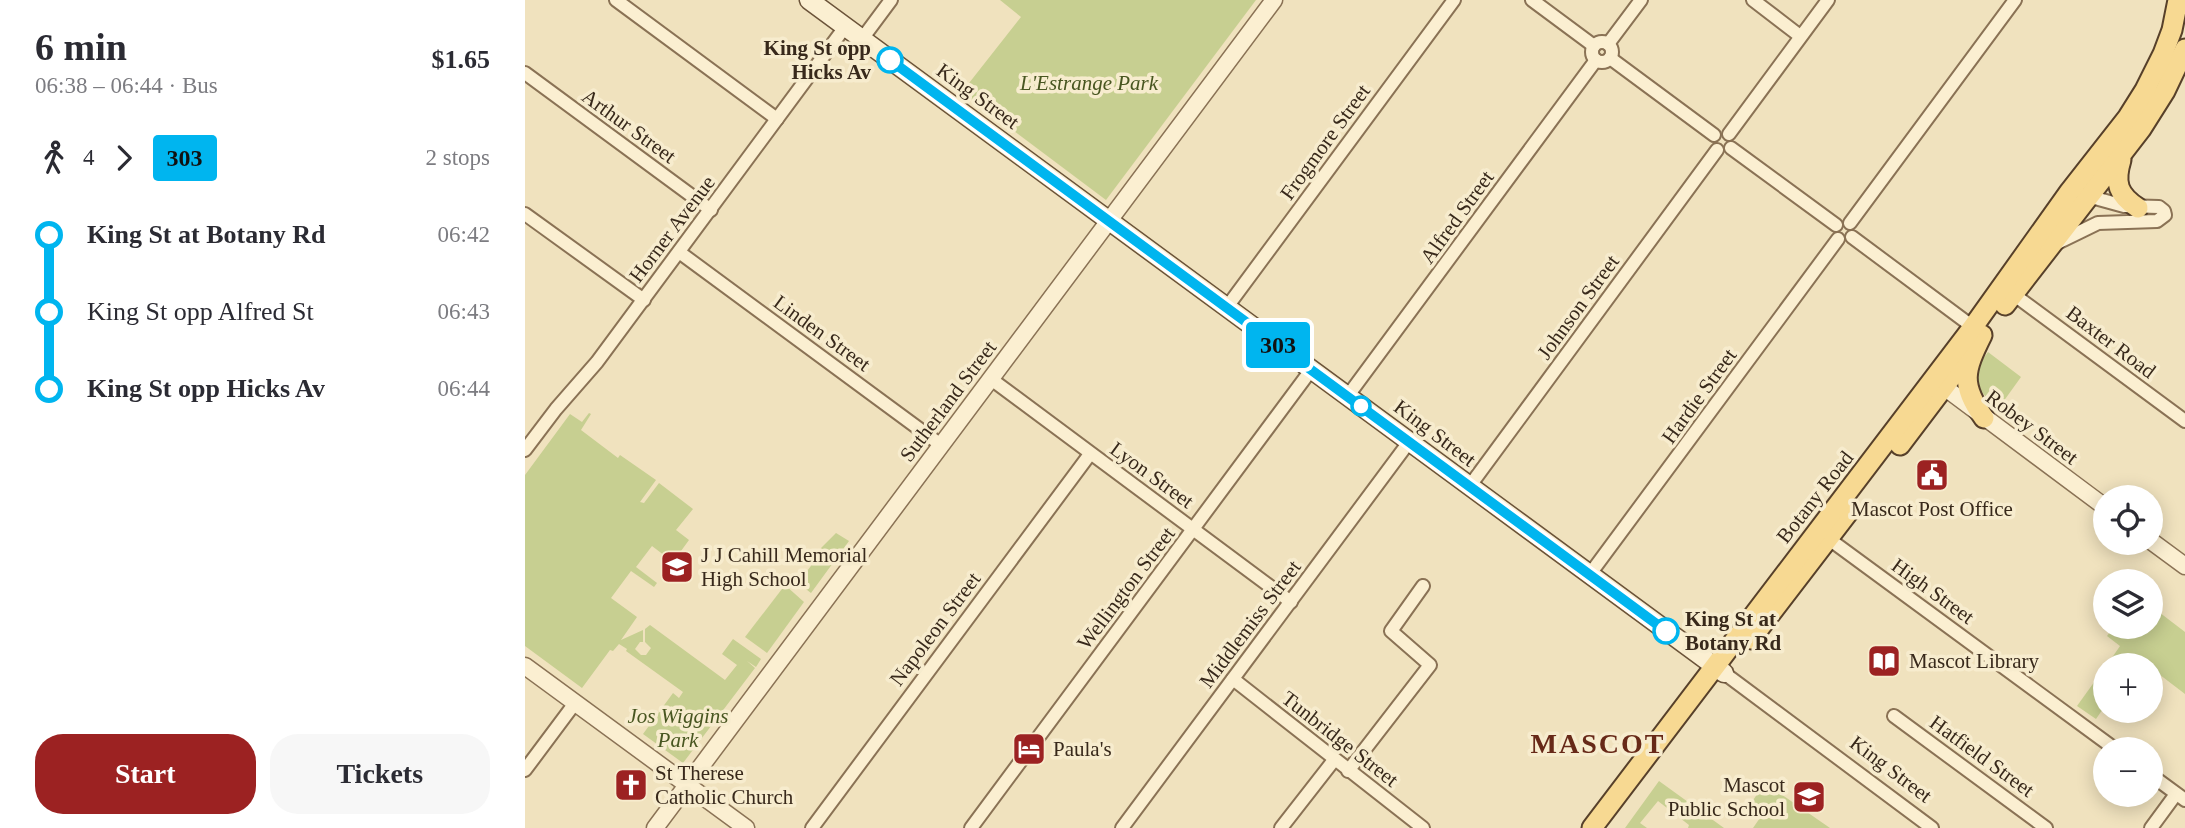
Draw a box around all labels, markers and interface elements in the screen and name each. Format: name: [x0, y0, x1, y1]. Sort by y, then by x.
text: 6 min: [35, 26, 127, 68]
place label: King St opp Hicks Av: [764, 36, 871, 84]
text: $1.65: [432, 45, 490, 74]
marker: King St opp Hicks Av: [877, 47, 903, 73]
street label: King Street: [932, 58, 1024, 134]
park label: L'Estrange Park: [1019, 71, 1159, 95]
text: 06:38 – 06:44 · Bus: [35, 73, 218, 98]
street label: Frogmore Street: [1275, 79, 1375, 204]
street label: Arthur Street: [577, 84, 681, 168]
icon: walk: [35, 139, 73, 177]
icon: forward: [105, 139, 143, 177]
text: 4: [83, 145, 95, 170]
text: 303: [167, 145, 203, 171]
text: 2 stops: [425, 145, 490, 170]
street label: Alfred Street: [1415, 166, 1499, 268]
street label: Horner Avenue: [624, 171, 720, 287]
text: King St at Botany Rd: [87, 220, 325, 249]
text: 06:42: [438, 222, 490, 247]
street label: Johnson Street: [1532, 250, 1624, 364]
street label: Linden Street: [769, 290, 875, 376]
text: King St opp Alfred St: [87, 297, 314, 326]
text: 06:43: [438, 299, 490, 324]
street label: Baxter Road: [2062, 301, 2161, 384]
line badge: 303: [1238, 322, 1318, 368]
text: 303: [1260, 332, 1296, 358]
street label: Sutherland Street: [895, 336, 1001, 466]
street label: Hardie Street: [1657, 344, 1742, 448]
text: King St opp Hicks Av: [87, 374, 325, 403]
text: 06:44: [438, 376, 490, 401]
street label: Robey Street: [1981, 385, 2083, 469]
street label: King Street: [1389, 394, 1481, 472]
unlabelled marker: [1351, 396, 1371, 416]
street label: Lyon Street: [1106, 437, 1199, 513]
street label: Botany Road: [1772, 446, 1859, 548]
public building icon: Mascot Post Office: [1913, 456, 1951, 494]
map controls: [2093, 485, 2163, 807]
button: locate: [2093, 485, 2163, 555]
place label: Mascot Post Office: [1851, 497, 2013, 521]
street label: Wellington Street: [1072, 522, 1180, 654]
place label: J J Cahill Memorial High School: [701, 543, 867, 591]
school or university icon: J J Cahill Memorial High School: [658, 548, 696, 586]
street label: High Street: [1887, 553, 1979, 629]
street label: Middlemiss Street: [1194, 555, 1306, 692]
street label: Napoleon Street: [885, 567, 986, 690]
button: layers: [2093, 569, 2163, 639]
place label: King St at Botany Rd: [1685, 607, 1782, 655]
marker: King St at Botany Rd: [1653, 618, 1679, 644]
library icon: Mascot Library: [1865, 642, 1903, 680]
place label: Mascot Library: [1909, 649, 2040, 673]
button: +: [2093, 653, 2163, 723]
street label: Tunbridge Street: [1277, 686, 1403, 792]
park label: Jos Wiggins Park: [628, 704, 728, 752]
street label: Hatfield Street: [1925, 710, 2039, 802]
district label: MASCOT: [1531, 728, 1665, 759]
hotel icon: Paula's: [1010, 730, 1048, 768]
street label: King Street: [1845, 730, 1937, 808]
button: Start: [35, 734, 256, 814]
button: Tickets: [270, 734, 490, 814]
place label: Paula's: [1053, 737, 1112, 761]
button: −: [2093, 737, 2163, 807]
place label: St Therese Catholic Church: [655, 761, 794, 809]
church icon: St Therese Catholic Church: [612, 766, 650, 804]
place label: Mascot Public School: [1668, 773, 1785, 821]
school or university icon: Mascot Public School: [1790, 778, 1828, 816]

